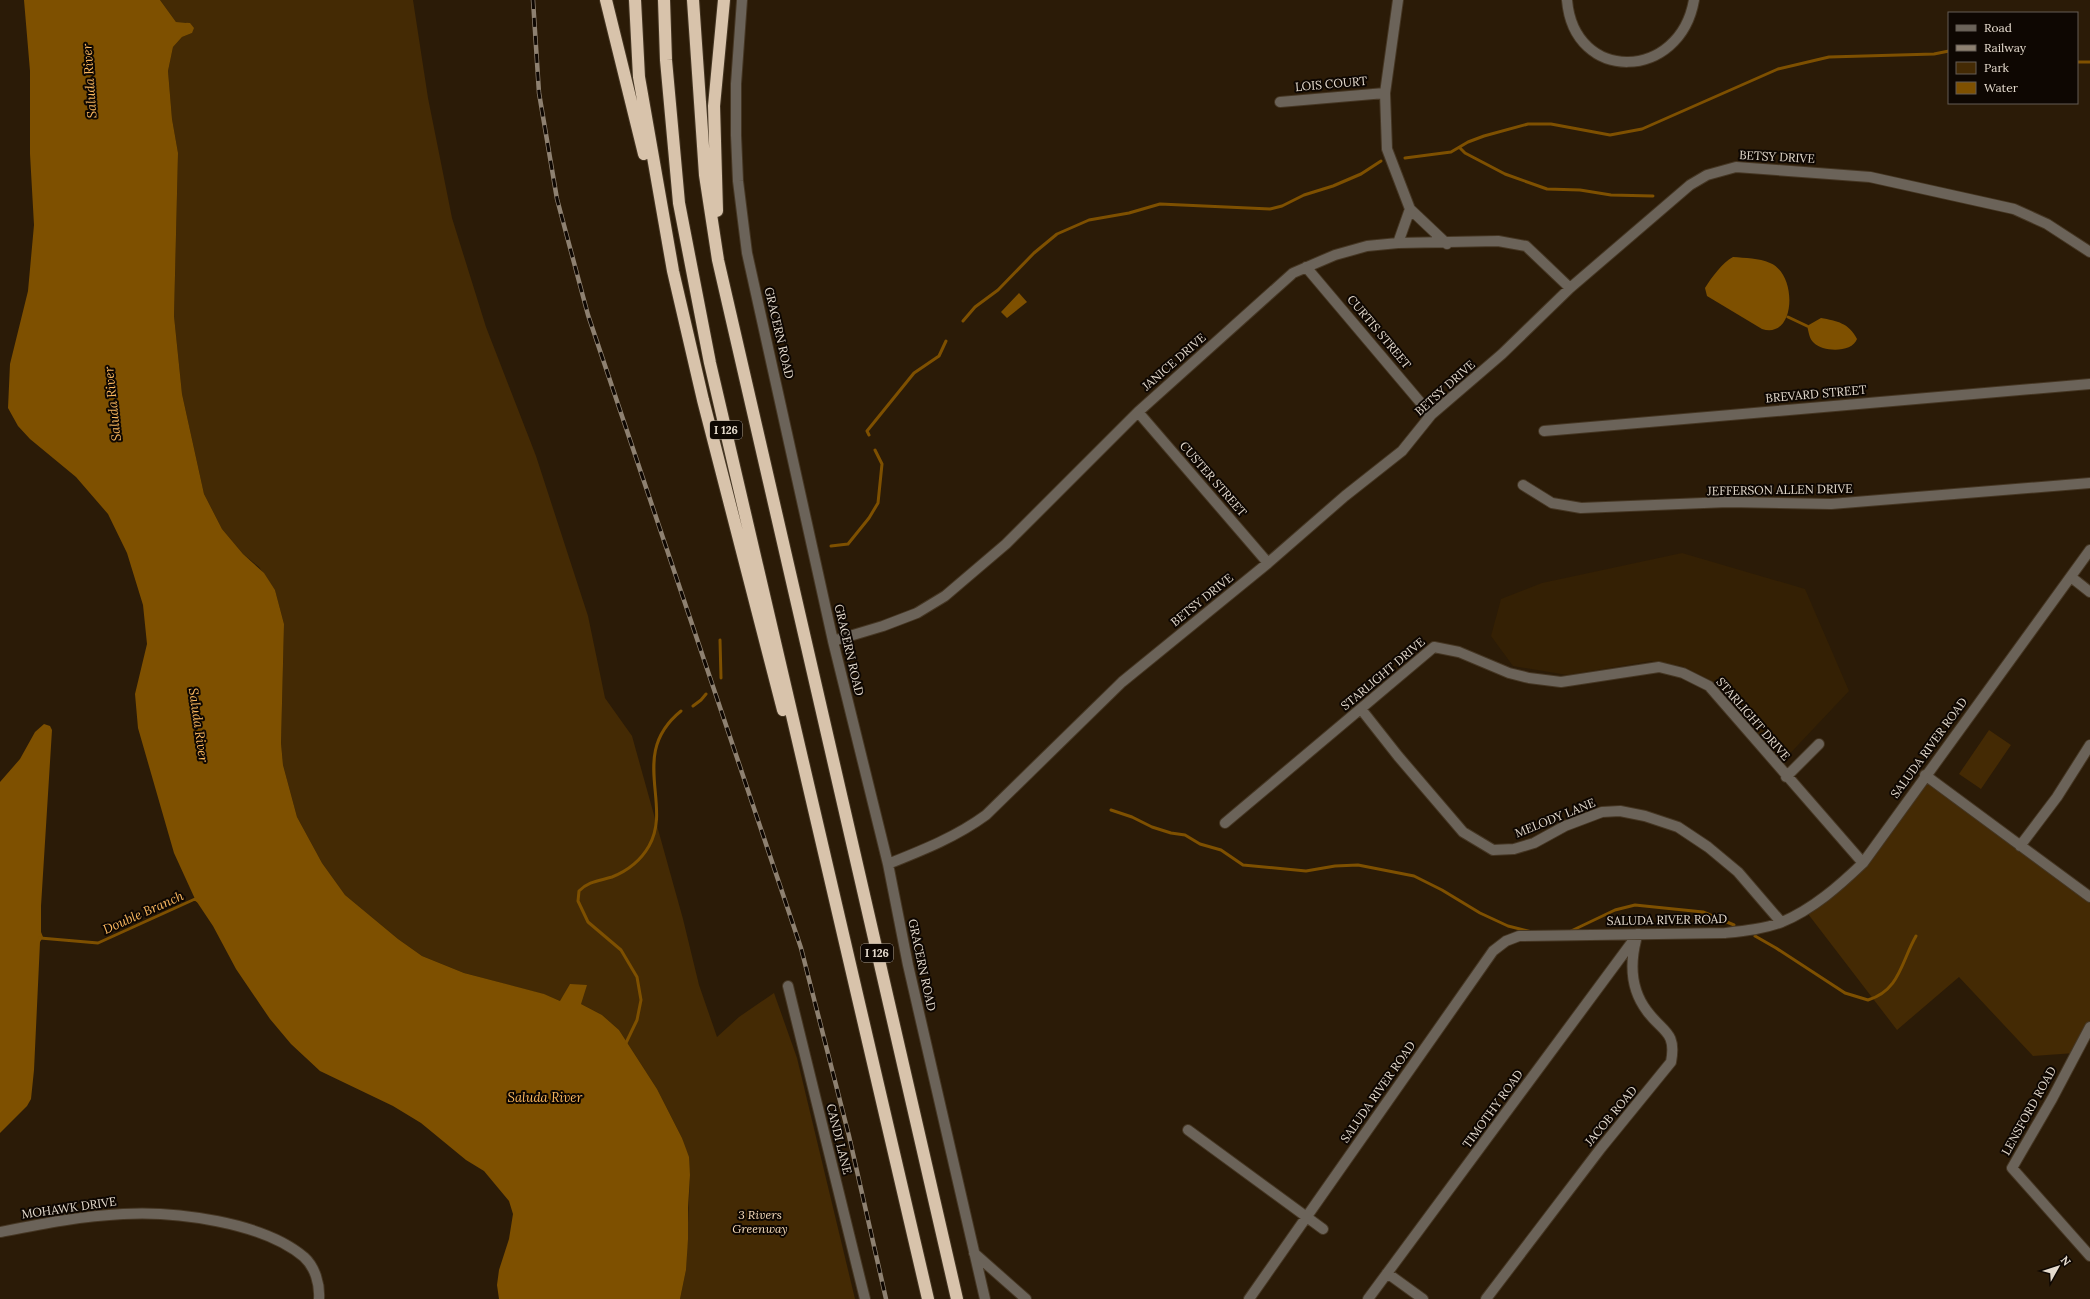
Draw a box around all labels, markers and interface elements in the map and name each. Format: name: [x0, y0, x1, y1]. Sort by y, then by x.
legend: [1948, 12, 2078, 104]
text: Road: [1984, 20, 2012, 35]
text: Railway: [1984, 40, 2027, 55]
water label: Saluda River: [78, 43, 101, 119]
text: Park: [1984, 60, 2010, 75]
street label: LOIS COURT: [1294, 73, 1368, 94]
text: Water: [1984, 80, 2019, 95]
street label: BETSY DRIVE: [1739, 147, 1815, 166]
street label: GRACERN ROAD: [762, 286, 797, 380]
street label: CURTIS STREET: [1344, 292, 1415, 372]
street label: JANICE DRIVE: [1138, 330, 1209, 394]
street label: BETSY DRIVE: [1412, 357, 1478, 419]
water label: Saluda River: [100, 366, 125, 442]
street label: BREVARD STREET: [1765, 382, 1867, 405]
road number: I 126: [710, 421, 742, 439]
street label: CUSTER STREET: [1177, 438, 1250, 520]
street label: JEFFERSON ALLEN DRIVE: [1706, 481, 1853, 498]
street label: BETSY DRIVE: [1168, 570, 1236, 629]
street label: GRACERN ROAD: [832, 603, 867, 697]
street label: STARLIGHT DRIVE: [1338, 634, 1428, 713]
street label: STARLIGHT DRIVE: [1713, 674, 1794, 763]
water label: Saluda River: [185, 687, 212, 763]
street label: SALUDA RIVER ROAD: [1887, 695, 1970, 801]
street label: MELODY LANE: [1512, 795, 1597, 840]
water label: Double Branch: [100, 887, 187, 938]
street label: SALUDA RIVER ROAD: [1607, 911, 1727, 928]
street label: GRACERN ROAD: [905, 917, 940, 1012]
road number: I 126: [861, 944, 893, 962]
street label: SALUDA RIVER ROAD: [1337, 1038, 1418, 1145]
street label: LENSFORD ROAD: [1998, 1064, 2059, 1158]
street label: TIMOTHY ROAD: [1459, 1067, 1526, 1151]
street label: JACOB ROAD: [1581, 1083, 1640, 1149]
water label: Saluda River: [508, 1089, 583, 1106]
street label: CANDI LANE: [823, 1102, 855, 1176]
street label: MOHAWK DRIVE: [21, 1193, 117, 1222]
park label: 3 Rivers Greenway: [732, 1207, 788, 1236]
north arrow: [2038, 1247, 2078, 1287]
text: N: [2058, 1253, 2074, 1269]

